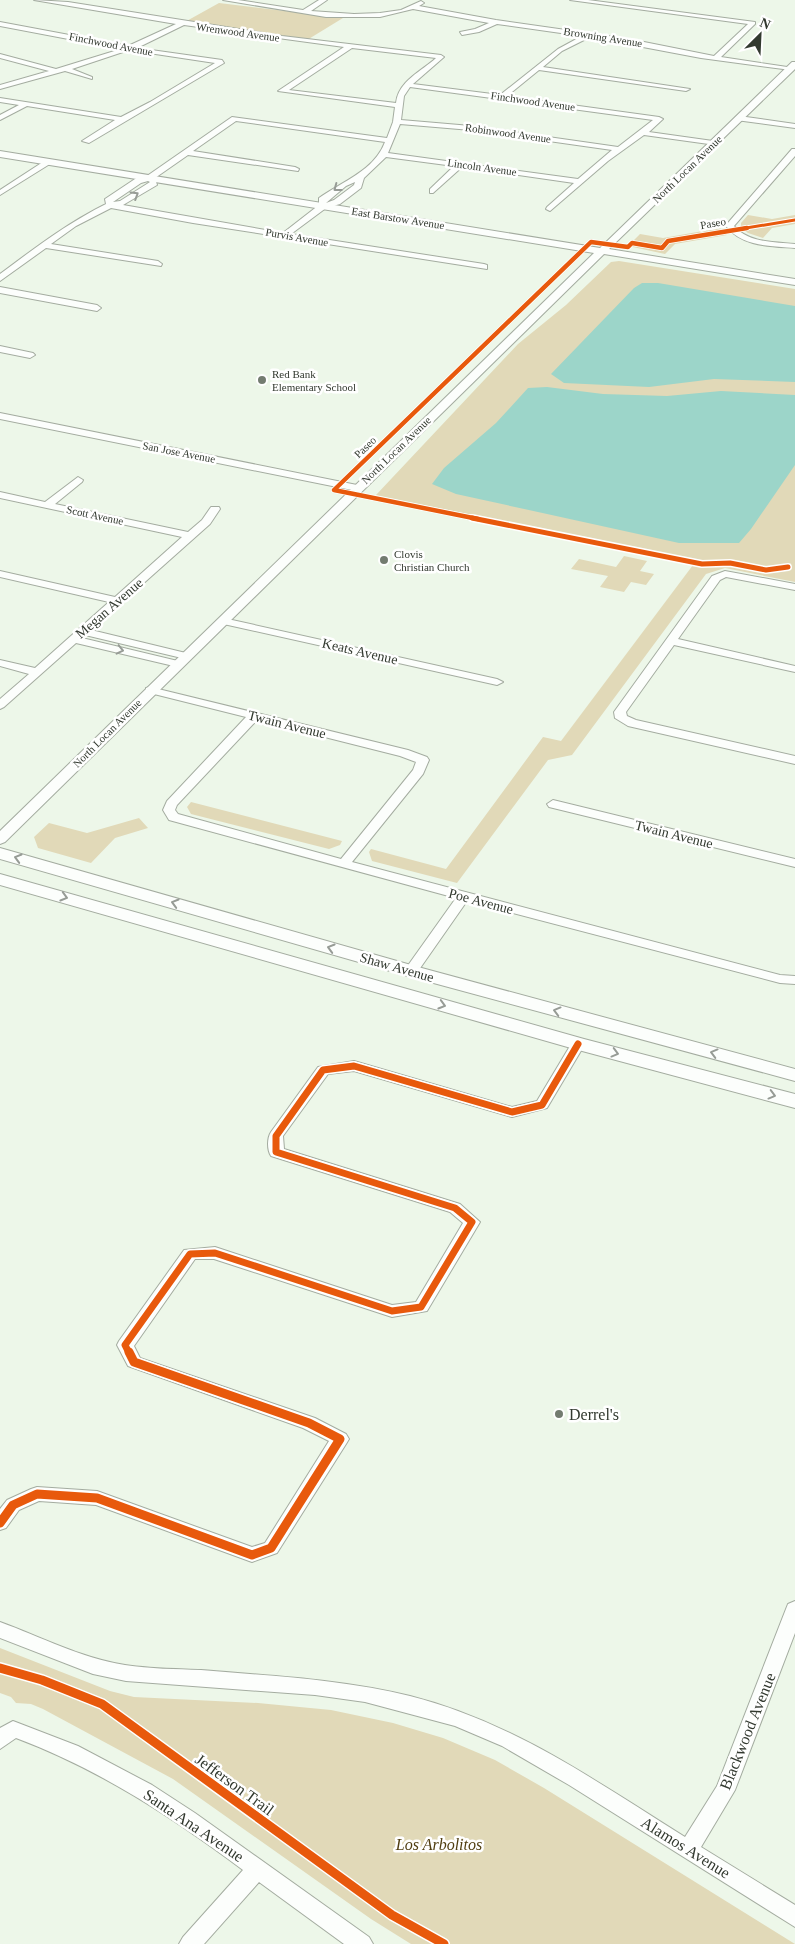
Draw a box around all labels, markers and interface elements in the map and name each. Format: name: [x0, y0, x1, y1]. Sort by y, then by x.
north arrow: [735, 10, 785, 60]
text: N: [757, 15, 773, 32]
street label: Wrenwood Avenue: [196, 20, 281, 44]
street label: Browning Avenue: [563, 25, 643, 49]
street label: Finchwood Avenue: [68, 30, 154, 58]
street label: Finchwood Avenue: [490, 89, 576, 113]
street label: Robinwood Avenue: [464, 121, 552, 145]
street label: North Locan Avenue: [650, 133, 724, 205]
street label: Lincoln Avenue: [447, 156, 517, 178]
one-way arrow: [333, 182, 343, 191]
one-way arrow: [130, 191, 139, 201]
street label: East Barstow Avenue: [351, 205, 445, 231]
street label: Paseo: [699, 215, 727, 231]
street label: Purvis Avenue: [265, 226, 329, 248]
place label: Red Bank Elementary School: [272, 368, 356, 393]
marker: Red Bank Elementary School: [256, 374, 268, 386]
street label: North Locan Avenue: [359, 414, 433, 486]
street label: Paseo: [352, 433, 379, 460]
street label: San Jose Avenue: [142, 439, 216, 465]
street label: Scott Avenue: [65, 503, 125, 527]
place label: Clovis Christian Church: [394, 548, 470, 573]
marker: Clovis Christian Church: [378, 554, 390, 566]
street label: Megan Avenue: [73, 575, 146, 642]
street label: Keats Avenue: [321, 636, 399, 667]
one-way arrow: [116, 644, 125, 655]
street label: North Locan Avenue: [70, 696, 144, 770]
street label: Twain Avenue: [246, 708, 328, 741]
street label: Twain Avenue: [633, 818, 715, 851]
one-way arrow: [15, 854, 23, 864]
street label: Poe Avenue: [447, 886, 515, 917]
one-way arrow: [59, 892, 67, 902]
one-way arrow: [171, 899, 179, 909]
one-way arrow: [326, 943, 335, 954]
street label: Shaw Avenue: [358, 950, 436, 985]
one-way arrow: [437, 1000, 445, 1010]
one-way arrow: [553, 1006, 562, 1017]
one-way arrow: [611, 1048, 619, 1058]
one-way arrow: [711, 1049, 719, 1059]
one-way arrow: [768, 1089, 777, 1100]
place label: Derrel's: [569, 1406, 619, 1423]
marker: Derrel's: [553, 1408, 565, 1420]
street label: Blackwood Avenue: [716, 1670, 779, 1792]
street label: Jefferson Trail: [192, 1750, 278, 1819]
street label: Santa Ana Avenue: [140, 1786, 247, 1865]
street label: Alamos Avenue: [638, 1813, 733, 1882]
park label: Los Arbolitos: [395, 1836, 482, 1853]

